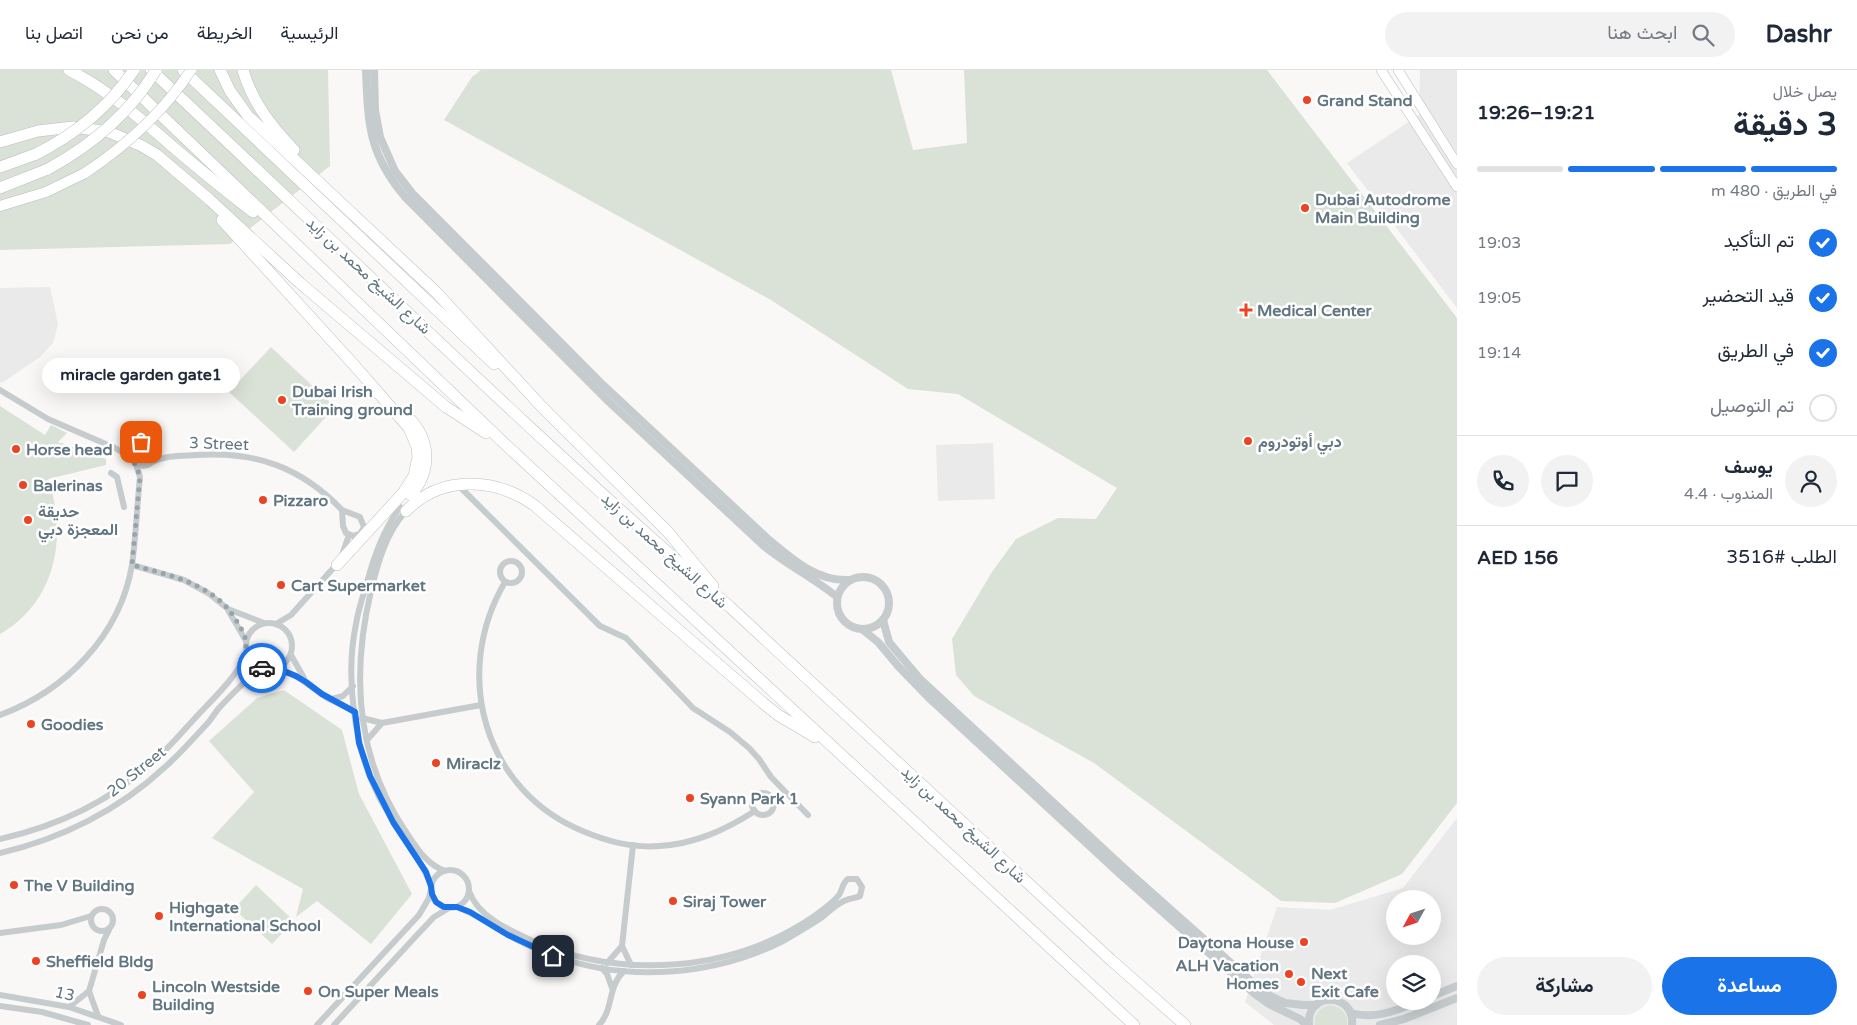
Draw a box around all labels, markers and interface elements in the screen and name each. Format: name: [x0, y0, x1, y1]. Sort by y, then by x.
search box: [1385, 12, 1735, 57]
text: Dashr: [1765, 20, 1832, 49]
icon: search: [1689, 21, 1717, 49]
text: اتصل بنا: [25, 22, 83, 44]
text: من نحن: [111, 22, 169, 44]
text: الخريطة: [197, 22, 252, 44]
text: الرئيسية: [280, 22, 339, 44]
text: ابحث هنا: [1607, 22, 1677, 44]
text: يصل خلال: [1773, 82, 1837, 102]
place label: Grand Stand: [1317, 91, 1413, 111]
marker: Grand Stand: [1301, 94, 1313, 106]
text: 19:21–19:26: [1477, 102, 1595, 124]
text: 3 دقيقة: [1733, 106, 1837, 144]
text: في الطريق · 480 m: [1711, 181, 1837, 201]
place label: Dubai Autodrome Main Building: [1315, 190, 1451, 228]
marker: Dubai Autodrome Main Building: [1299, 202, 1311, 214]
street label: شارع الشيخ محمد بن زايد: [301, 213, 435, 339]
icon: check: [1809, 229, 1837, 257]
text: تم التأكيد: [1724, 230, 1794, 252]
text: 19:03: [1477, 233, 1521, 253]
icon: check: [1809, 284, 1837, 312]
text: قيد التحضير: [1703, 285, 1794, 307]
text: 19:05: [1477, 288, 1521, 308]
place label: Medical Center: [1257, 301, 1373, 321]
marker: Medical Center: [1239, 303, 1253, 317]
icon: check: [1809, 339, 1837, 367]
text: في الطريق: [1717, 340, 1794, 362]
text: 19:14: [1477, 343, 1521, 363]
callout: miracle garden gate1: [42, 357, 240, 392]
text: miracle garden gate1: [60, 365, 222, 385]
place label: Dubai Irish Training ground: [291, 382, 413, 420]
marker: Dubai Irish Training ground: [276, 394, 288, 406]
text: تم التوصيل: [1710, 395, 1794, 417]
pin: [120, 421, 162, 463]
icon: bag: [127, 428, 155, 456]
place label: دبي أوتودروم: [1258, 432, 1342, 455]
street label: 3 Street: [189, 433, 249, 455]
marker: دبي أوتودروم: [1242, 435, 1254, 447]
place label: Horse head: [26, 440, 113, 460]
marker: Horse head: [10, 443, 22, 455]
button: phone: [1477, 455, 1529, 507]
button: chat: [1541, 455, 1593, 507]
button: person: [1785, 455, 1837, 507]
text: يوسف: [1724, 456, 1773, 478]
place label: Balerinas: [33, 476, 103, 496]
marker: Balerinas: [17, 479, 29, 491]
text: المندوب · 4.4: [1684, 484, 1773, 504]
street label: شارع الشيخ محمد بن زايد: [596, 489, 732, 614]
place label: Pizzaro: [273, 491, 328, 511]
marker: Pizzaro: [257, 494, 269, 506]
place label: حديقة المعجزة دبي: [38, 502, 118, 543]
marker: حديقة المعجزة دبي: [22, 514, 34, 526]
text: الطلب #3516: [1726, 546, 1837, 568]
text: AED 156: [1477, 547, 1558, 569]
place label: Cart Supermarket: [291, 576, 427, 596]
marker: Cart Supermarket: [275, 579, 287, 591]
courier: [237, 643, 287, 693]
icon: car: [248, 654, 276, 682]
place label: Goodies: [41, 715, 104, 735]
marker: Goodies: [25, 718, 37, 730]
street label: 20 Street: [103, 742, 170, 802]
place label: Miraclz: [446, 754, 501, 774]
marker: Miraclz: [430, 757, 442, 769]
street label: شارع الشيخ محمد بن زايد: [896, 762, 1030, 888]
place label: Syann Park 1: [700, 789, 799, 809]
marker: Syann Park 1: [684, 792, 696, 804]
place label: The V Building: [23, 876, 134, 896]
marker: The V Building: [8, 879, 20, 891]
north arrow: [1386, 890, 1441, 945]
map controls: [1386, 890, 1441, 1010]
place label: Siraj Tower: [683, 892, 767, 912]
marker: Siraj Tower: [667, 895, 679, 907]
place label: Highgate International School: [169, 898, 321, 936]
marker: Highgate International School: [153, 910, 165, 922]
place label: Daytona House: [1178, 933, 1294, 953]
pin: [532, 935, 574, 977]
marker: Daytona House: [1298, 936, 1310, 948]
icon: home: [539, 942, 567, 970]
place label: Sheffield Bldg: [46, 952, 153, 972]
marker: Sheffield Bldg: [30, 955, 42, 967]
button: layers: [1386, 955, 1441, 1010]
place label: ALH Vacation Homes: [1175, 956, 1279, 994]
button: مشاركة: [1477, 957, 1652, 1015]
button: مساعدة: [1662, 957, 1837, 1015]
place label: Next Exit Cafe: [1311, 964, 1379, 1002]
marker: ALH Vacation Homes: [1283, 968, 1295, 980]
marker: Next Exit Cafe: [1295, 976, 1307, 988]
place label: Lincoln Westside Building: [152, 977, 280, 1015]
street label: 13: [53, 982, 77, 1006]
place label: On Super Meals: [318, 982, 439, 1002]
marker: On Super Meals: [302, 985, 314, 997]
marker: Lincoln Westside Building: [136, 989, 148, 1001]

